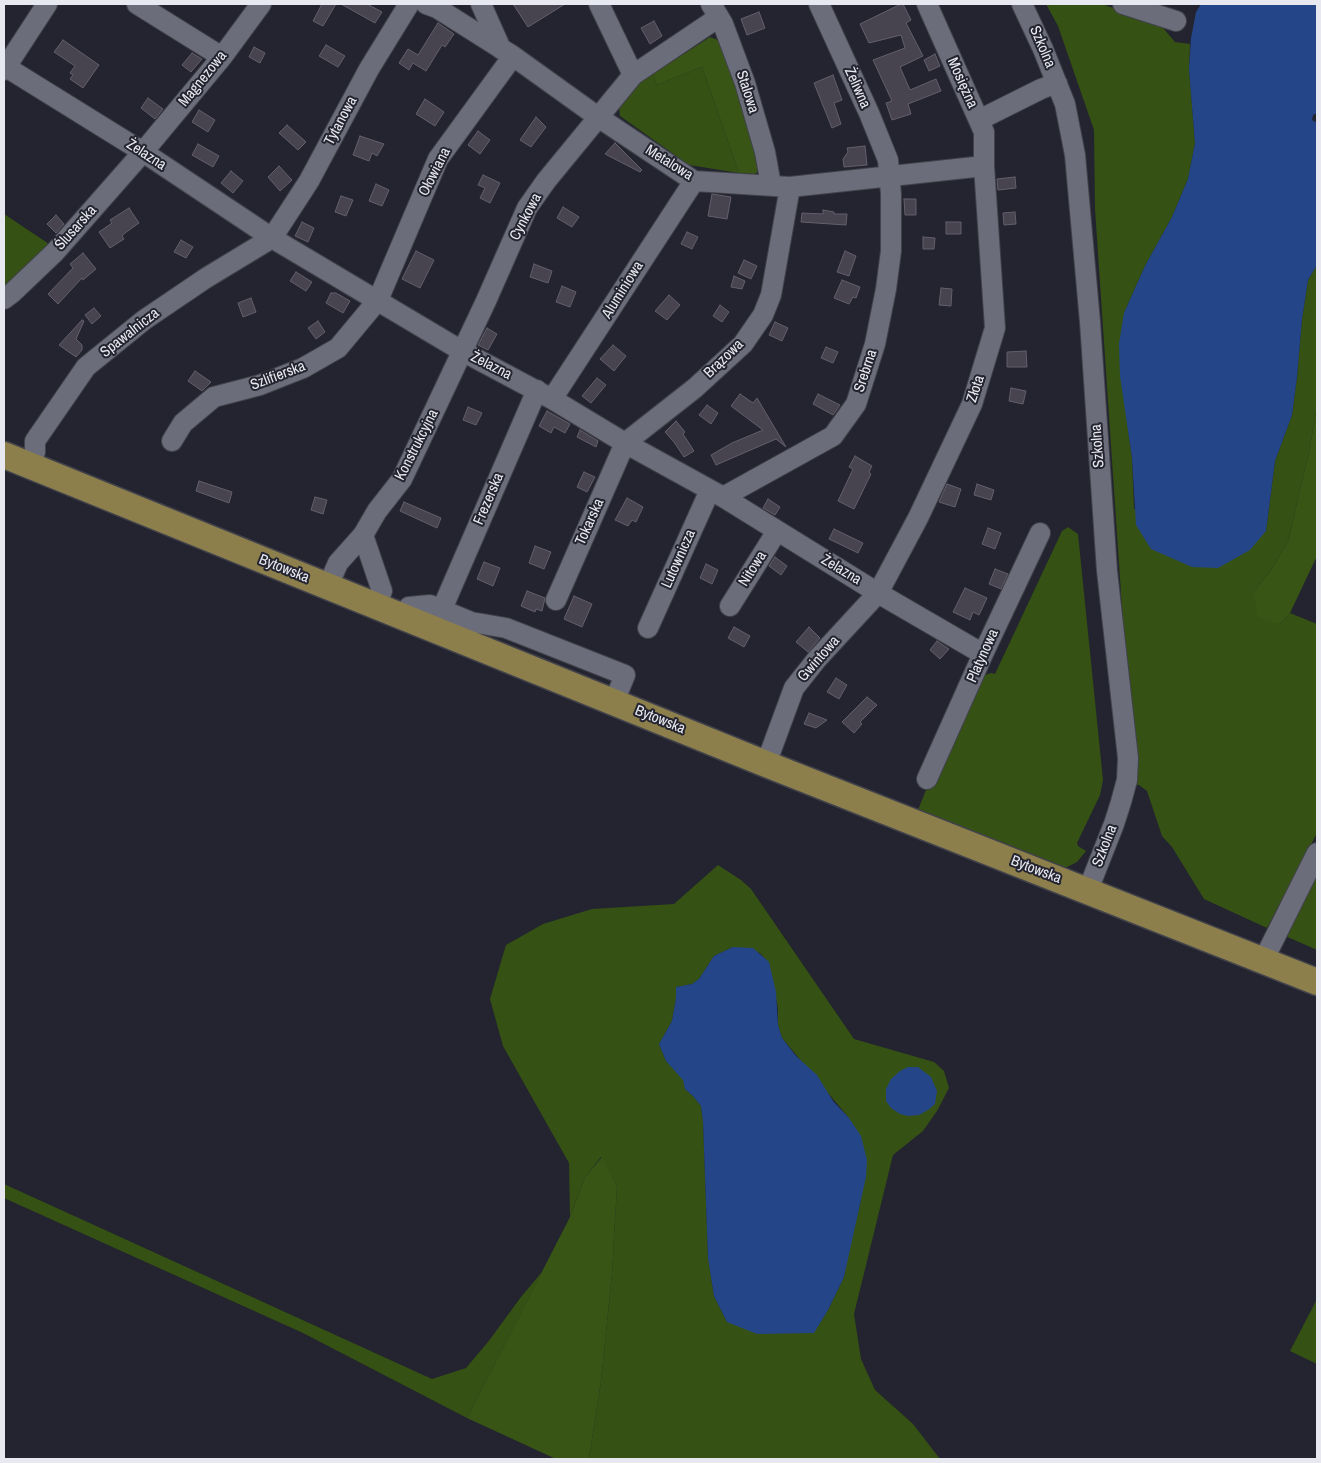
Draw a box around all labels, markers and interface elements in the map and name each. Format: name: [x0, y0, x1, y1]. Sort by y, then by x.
street label: Szkolna: [1025, 23, 1059, 71]
street label: Magnezowa: [175, 48, 231, 110]
street label: Mosiężna: [943, 55, 981, 111]
street label: Żeliwna: [840, 65, 874, 111]
street label: Stalowa: [732, 68, 762, 116]
street label: Tytanowa: [321, 94, 361, 148]
street label: Żelazna: [123, 136, 169, 174]
street label: Metalowa: [642, 141, 696, 185]
street label: Ołowiana: [415, 145, 455, 199]
street label: Cynkowa: [506, 190, 546, 244]
street label: Ślusarska: [51, 202, 101, 254]
street label: Aluminiowa: [598, 258, 648, 322]
street label: Spawalnicza: [97, 304, 163, 362]
street label: Brązowa: [701, 336, 747, 382]
street label: Srebrna: [851, 347, 881, 395]
street label: Żelazna: [467, 348, 515, 384]
street label: Szlifierska: [248, 357, 308, 395]
street label: Złota: [963, 373, 989, 405]
street label: Konstrukcyjna: [391, 406, 443, 484]
street label: Szkolna: [1087, 424, 1109, 468]
street label: Frezerska: [470, 470, 508, 528]
street label: Tokarska: [572, 496, 608, 548]
street label: Lutownicza: [658, 527, 700, 591]
street label: Nitowa: [735, 548, 771, 590]
street label: Bytowska: [256, 551, 312, 587]
street label: Żelazna: [818, 551, 864, 589]
street label: Platynowa: [963, 626, 1003, 686]
street label: Gwintowa: [794, 632, 844, 686]
street label: Bytowska: [632, 702, 688, 738]
street label: Szkolna: [1089, 822, 1121, 870]
street label: Bytowska: [1008, 852, 1064, 888]

